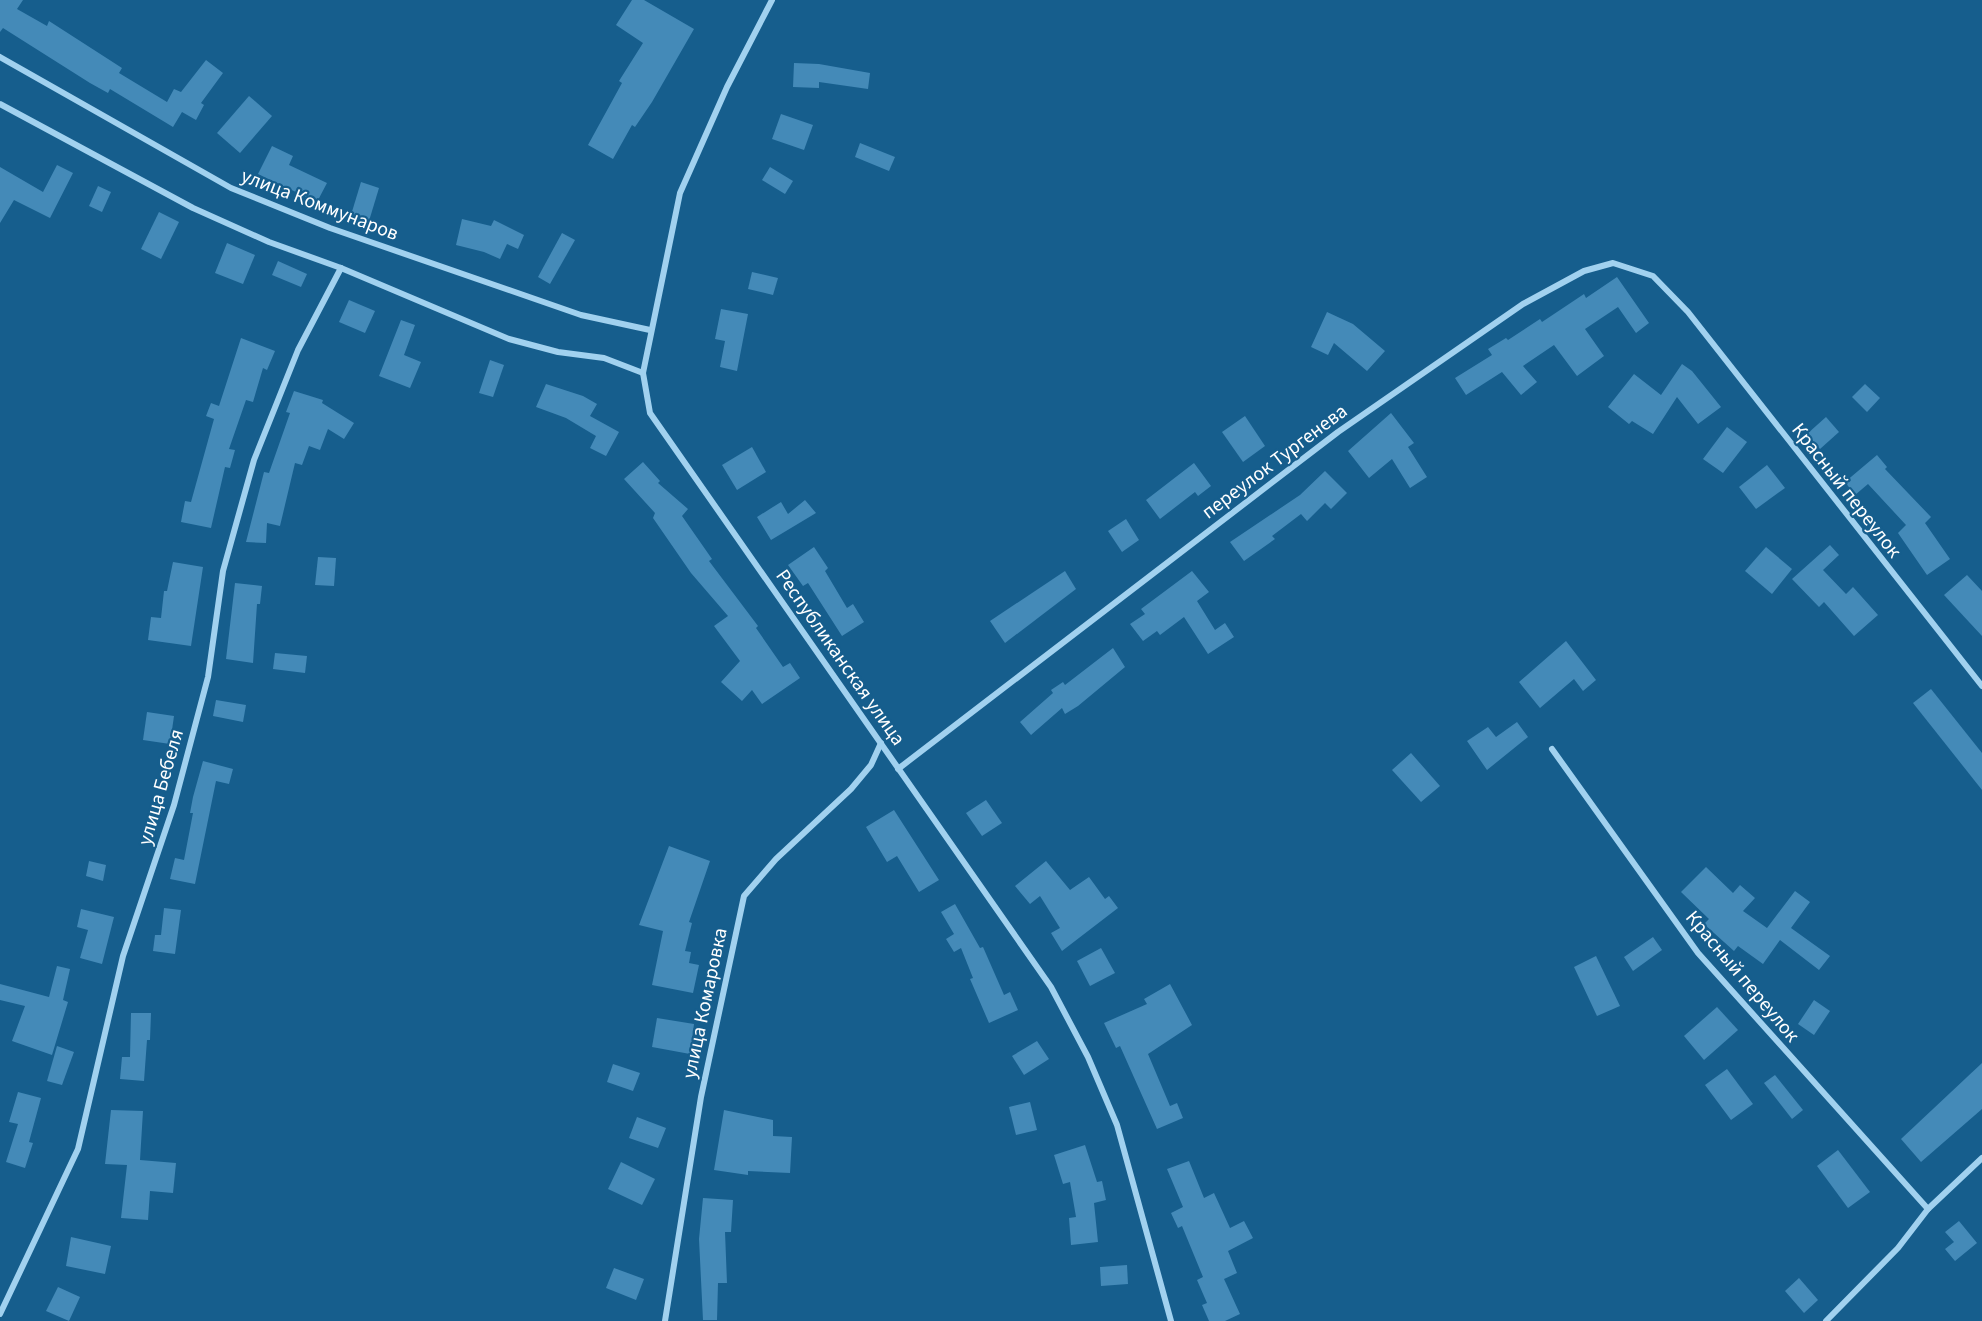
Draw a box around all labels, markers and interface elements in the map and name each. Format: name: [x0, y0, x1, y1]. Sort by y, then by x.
street label: улица Коммунаров: [237, 162, 403, 248]
street label: переулок Тургенева: [1196, 398, 1353, 526]
street label: Красный переулок: [1785, 417, 1908, 564]
street label: Республиканская улица: [769, 564, 912, 751]
street label: улица Бебеля: [131, 726, 191, 849]
street label: Красный переулок: [1679, 905, 1806, 1049]
street label: улица Комаровка: [675, 925, 735, 1081]

